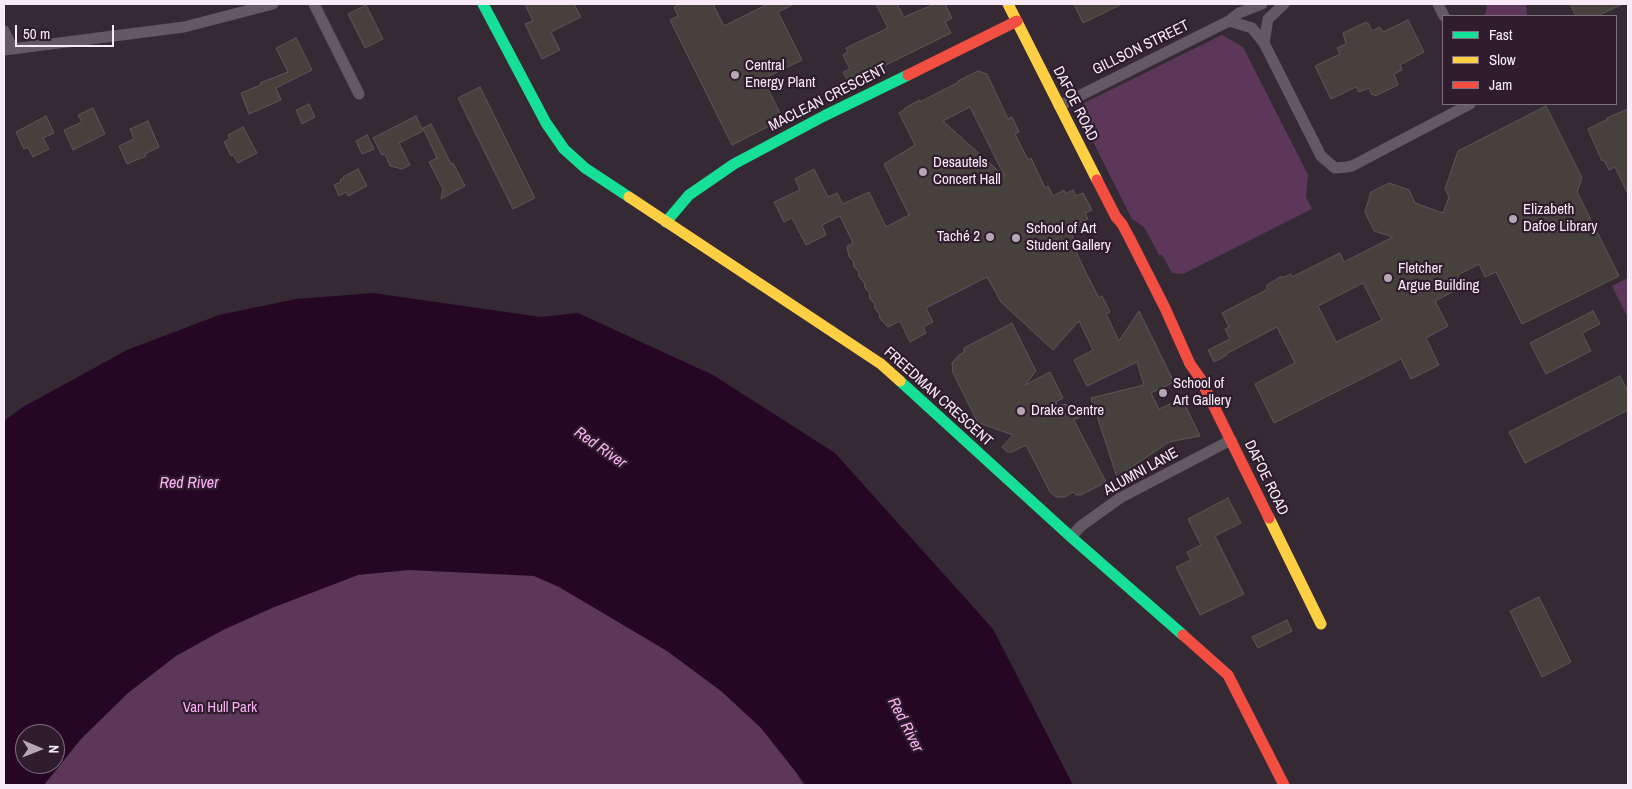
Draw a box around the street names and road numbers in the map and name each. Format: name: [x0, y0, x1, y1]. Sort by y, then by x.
street label: GILLSON STREET: [1090, 17, 1192, 79]
street label: MACLEAN CRESCENT: [766, 60, 890, 136]
street label: DAFOE ROAD: [1049, 64, 1101, 144]
street label: FREEDMAN CRESCENT: [880, 343, 996, 451]
street label: DAFOE ROAD: [1240, 438, 1292, 518]
street label: ALUMNI LANE: [1101, 444, 1181, 500]

